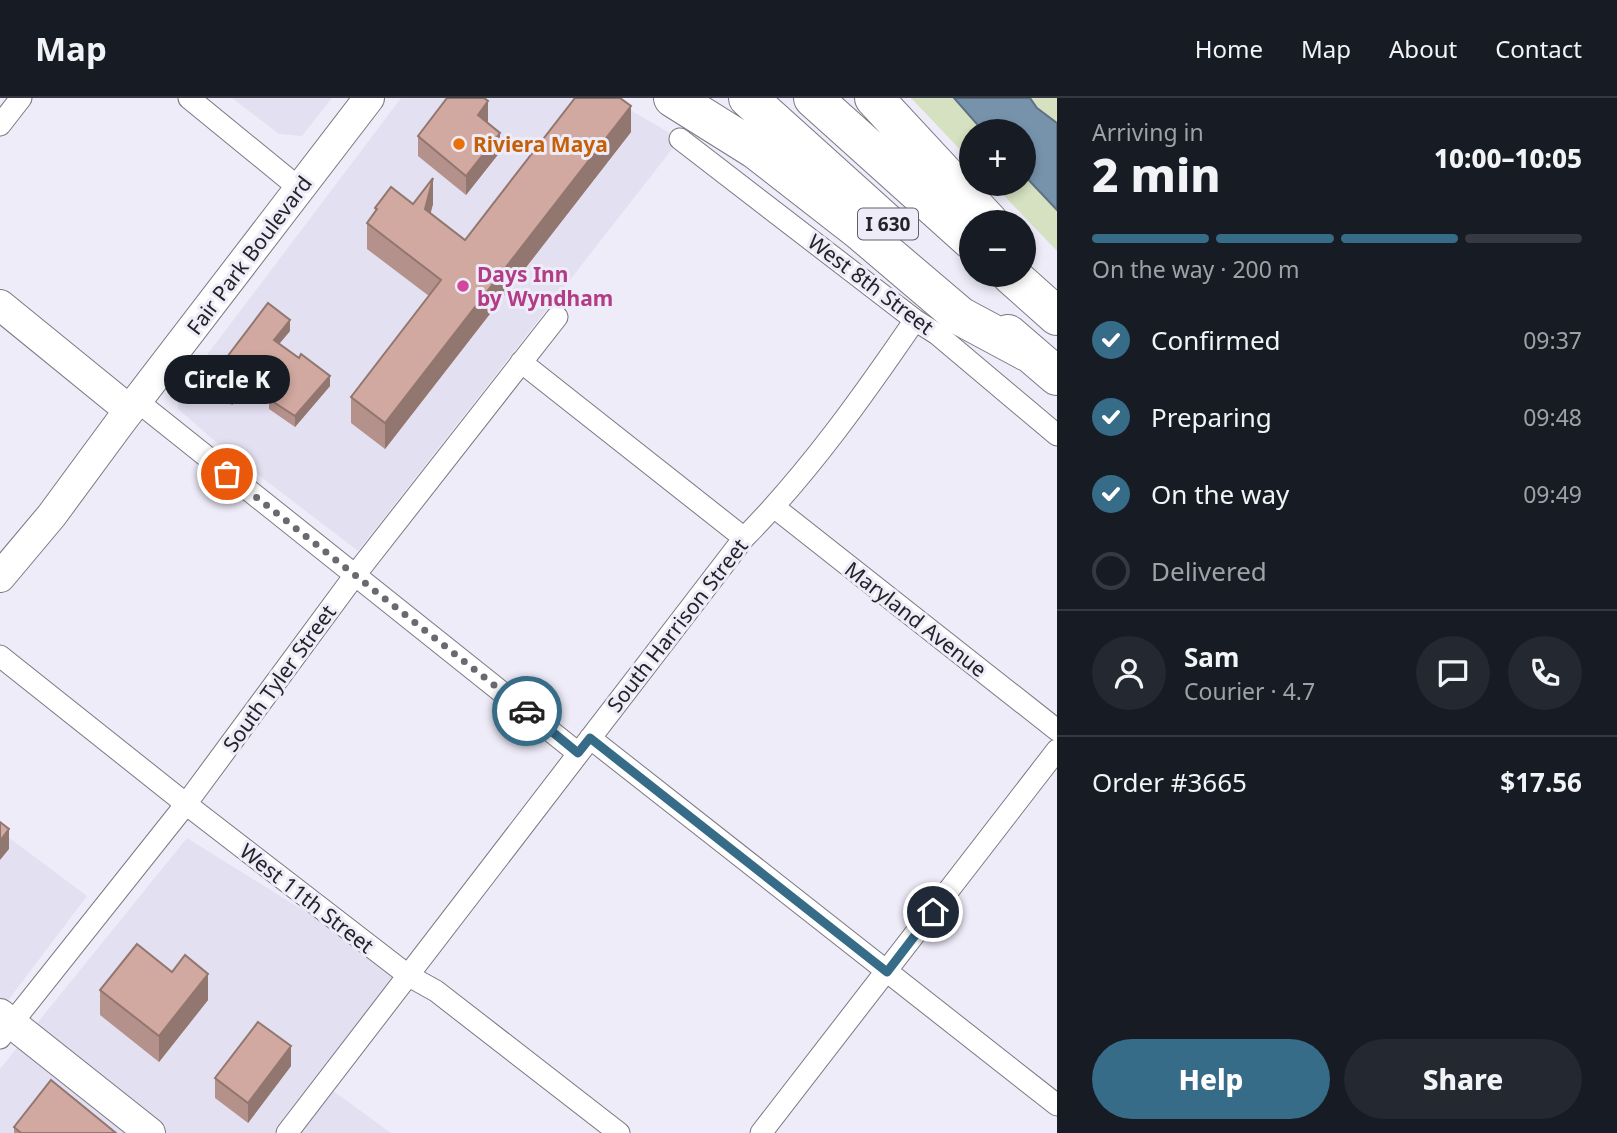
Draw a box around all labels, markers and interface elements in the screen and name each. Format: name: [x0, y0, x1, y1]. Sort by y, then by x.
text: Map: [35, 26, 107, 71]
text: Home: [1195, 32, 1263, 65]
text: Map: [1301, 32, 1351, 65]
text: About: [1389, 32, 1457, 65]
text: Contact: [1495, 32, 1582, 65]
text: Arriving in: [1092, 116, 1204, 148]
map controls: [959, 119, 1036, 287]
button: +: [959, 119, 1036, 196]
place label: Riviera Maya: [473, 130, 608, 158]
marker: Riviera Maya: [451, 136, 467, 152]
text: 10:00–10:05: [1434, 140, 1582, 176]
text: 2 min: [1092, 143, 1221, 205]
street label: Fair Park Boulevard: [180, 170, 318, 340]
road number: I 630: [858, 208, 918, 240]
button: −: [959, 210, 1036, 287]
street label: West 8th Street: [802, 227, 940, 341]
text: On the way · 200 m: [1092, 253, 1299, 285]
place label: Days Inn by Wyndham: [477, 260, 613, 312]
marker: Days Inn by Wyndham: [455, 278, 471, 294]
icon: check: [1092, 321, 1130, 359]
text: Confirmed: [1151, 322, 1281, 358]
text: 09:37: [1523, 324, 1582, 356]
callout: Circle K: [164, 355, 290, 404]
text: Circle K: [184, 363, 270, 395]
icon: check: [1092, 398, 1130, 436]
text: Preparing: [1151, 399, 1272, 435]
text: 09:48: [1523, 401, 1582, 433]
pin: [197, 444, 257, 504]
icon: bag: [208, 455, 246, 493]
icon: check: [1092, 475, 1130, 513]
text: On the way: [1151, 476, 1289, 512]
text: 09:49: [1523, 478, 1582, 510]
street label: South Harrison Street: [600, 532, 754, 718]
text: Delivered: [1151, 553, 1267, 589]
street label: Maryland Avenue: [839, 555, 993, 683]
street label: South Tyler Street: [216, 599, 342, 757]
button: person: [1092, 636, 1166, 710]
button: chat: [1416, 636, 1490, 710]
button: phone: [1508, 636, 1582, 710]
text: Sam: [1184, 639, 1239, 675]
text: Courier · 4.7: [1184, 675, 1315, 707]
courier: [492, 676, 562, 746]
icon: car: [508, 692, 546, 730]
text: Order #3665: [1092, 764, 1247, 800]
text: $17.56: [1500, 764, 1582, 800]
street label: West 11th Street: [234, 837, 380, 959]
pin: [903, 882, 963, 942]
icon: home: [914, 893, 952, 931]
button: Help: [1092, 1039, 1330, 1119]
button: Share: [1344, 1039, 1582, 1119]

